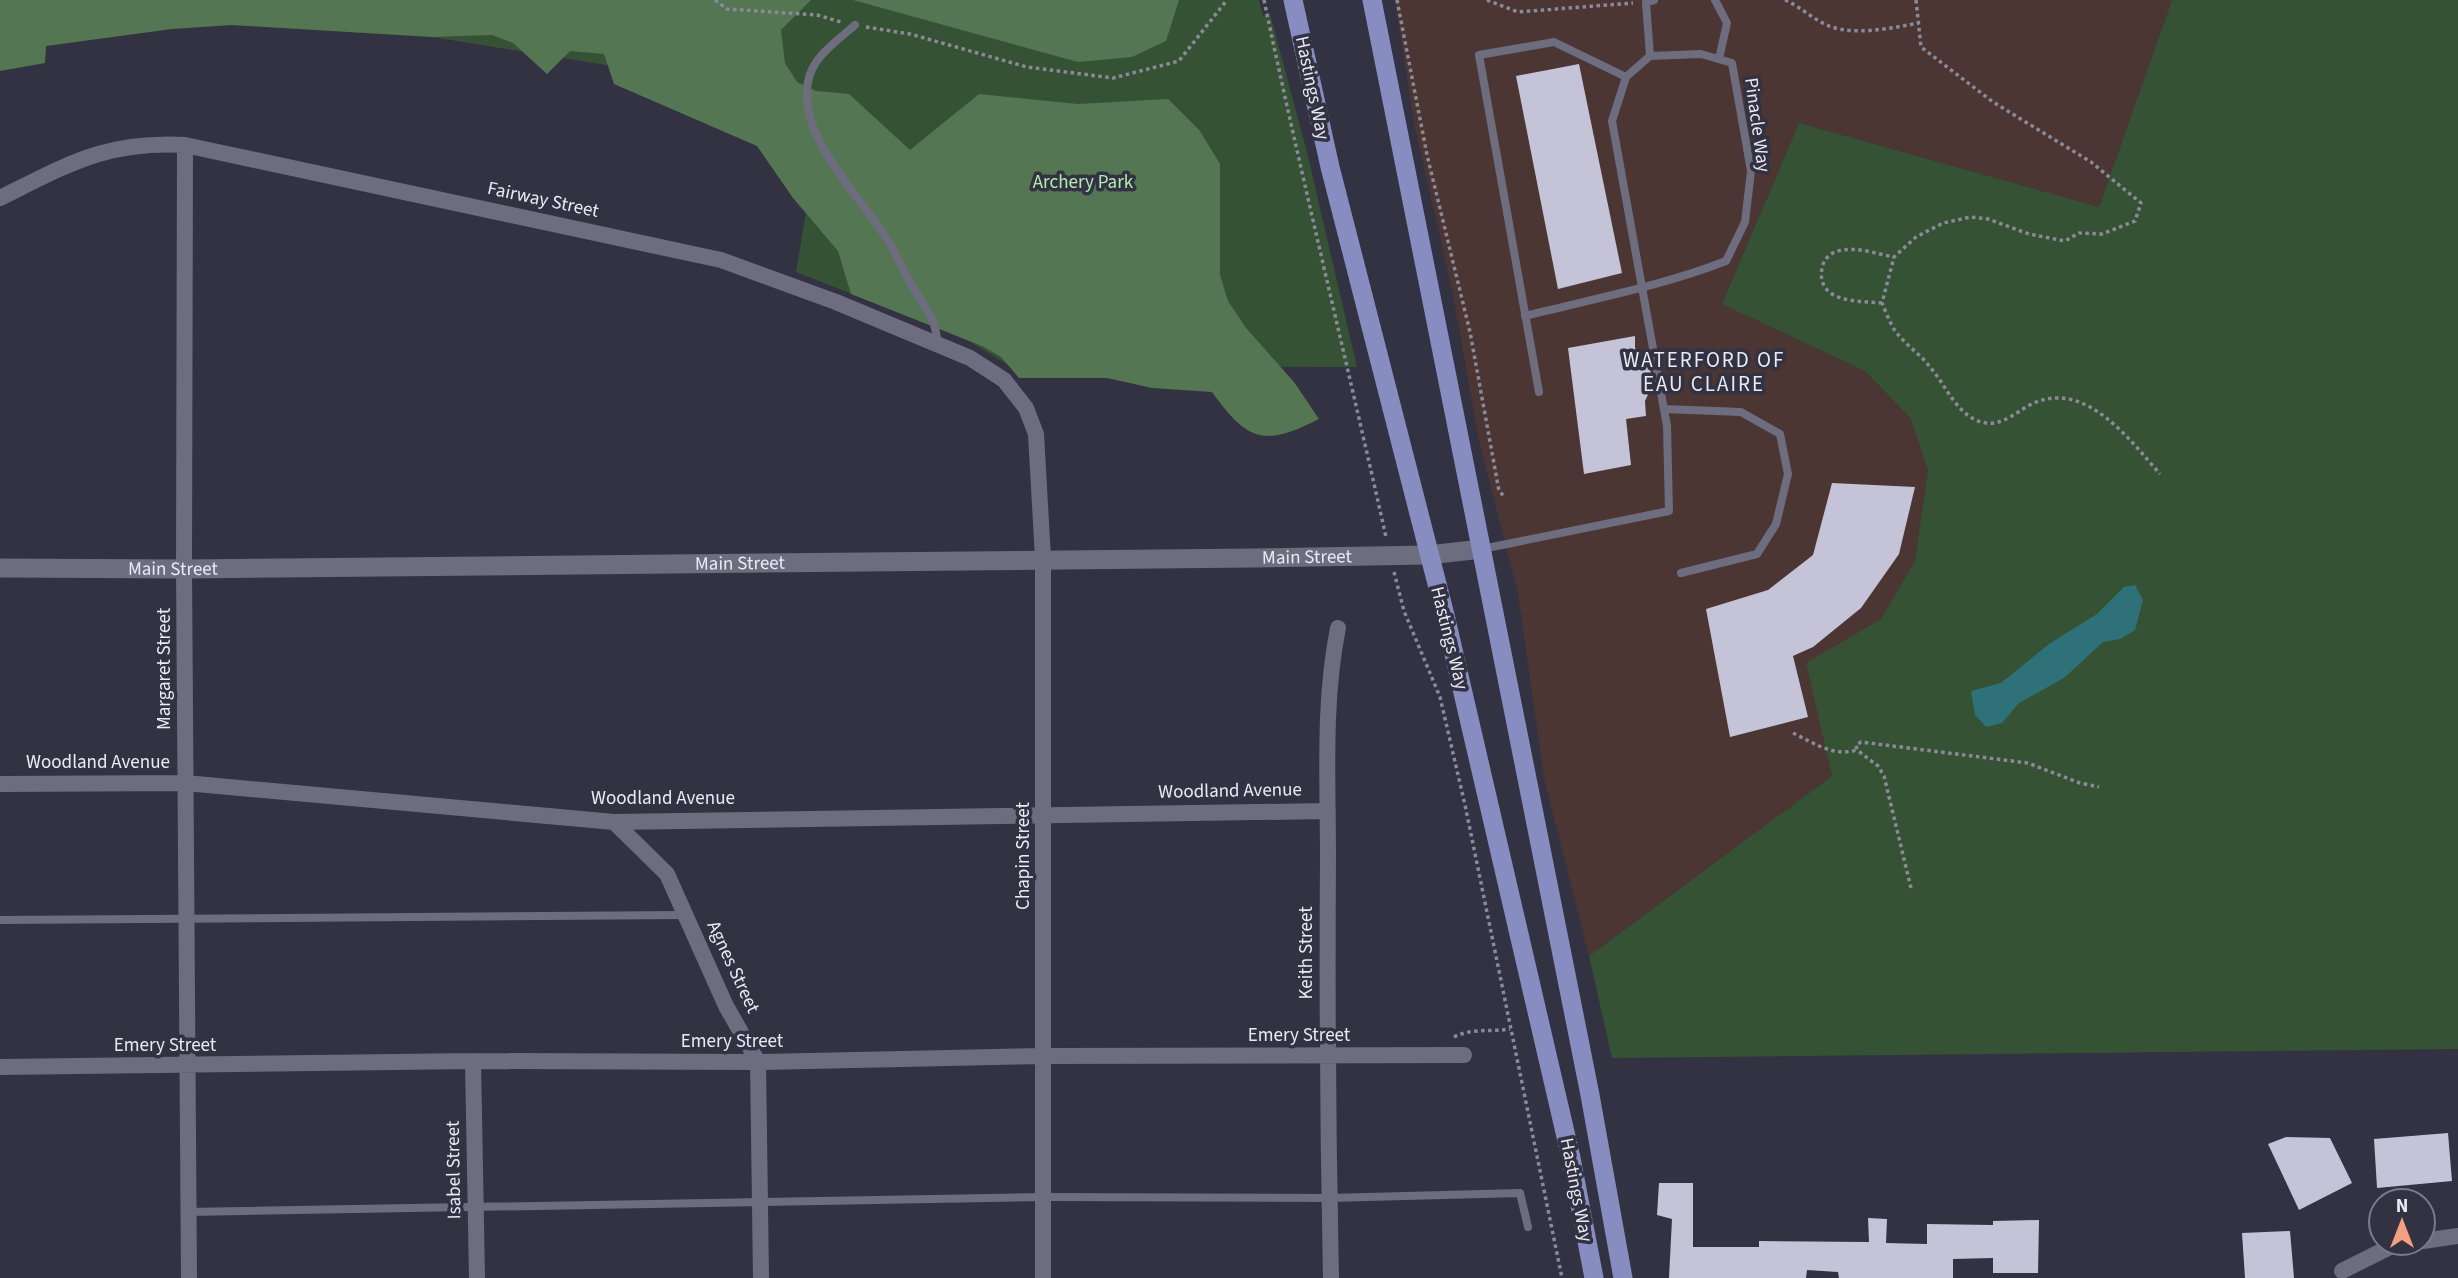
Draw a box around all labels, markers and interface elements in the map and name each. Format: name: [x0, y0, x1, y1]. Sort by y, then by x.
street label: Hastings Way: [1288, 34, 1336, 142]
street label: Pinacle Way: [1737, 76, 1777, 174]
park label: Archery Park: [1033, 169, 1134, 196]
street label: Fairway Street: [485, 175, 602, 225]
district label: WATERFORD OF EAU CLAIRE: [1623, 345, 1785, 399]
street label: Main Street: [1262, 543, 1353, 571]
street label: Main Street: [695, 549, 786, 577]
street label: Main Street: [128, 555, 219, 583]
street label: Hastings Way: [1423, 584, 1475, 693]
street label: Margaret Street: [151, 607, 178, 730]
street label: Woodland Avenue: [26, 749, 170, 776]
street label: Woodland Avenue: [1158, 776, 1302, 806]
street label: Woodland Avenue: [591, 785, 735, 812]
street label: Chapin Street: [1010, 802, 1037, 910]
street label: Keith Street: [1293, 906, 1320, 1000]
street label: Agnes Street: [700, 916, 766, 1018]
street label: Emery Street: [1248, 1022, 1351, 1049]
street label: Emery Street: [681, 1028, 784, 1055]
street label: Emery Street: [114, 1032, 217, 1059]
street label: Isabel Street: [440, 1120, 468, 1220]
street label: Hastings Way: [1553, 1136, 1599, 1244]
north arrow: [2367, 1187, 2437, 1257]
text: N: [2396, 1193, 2408, 1220]

